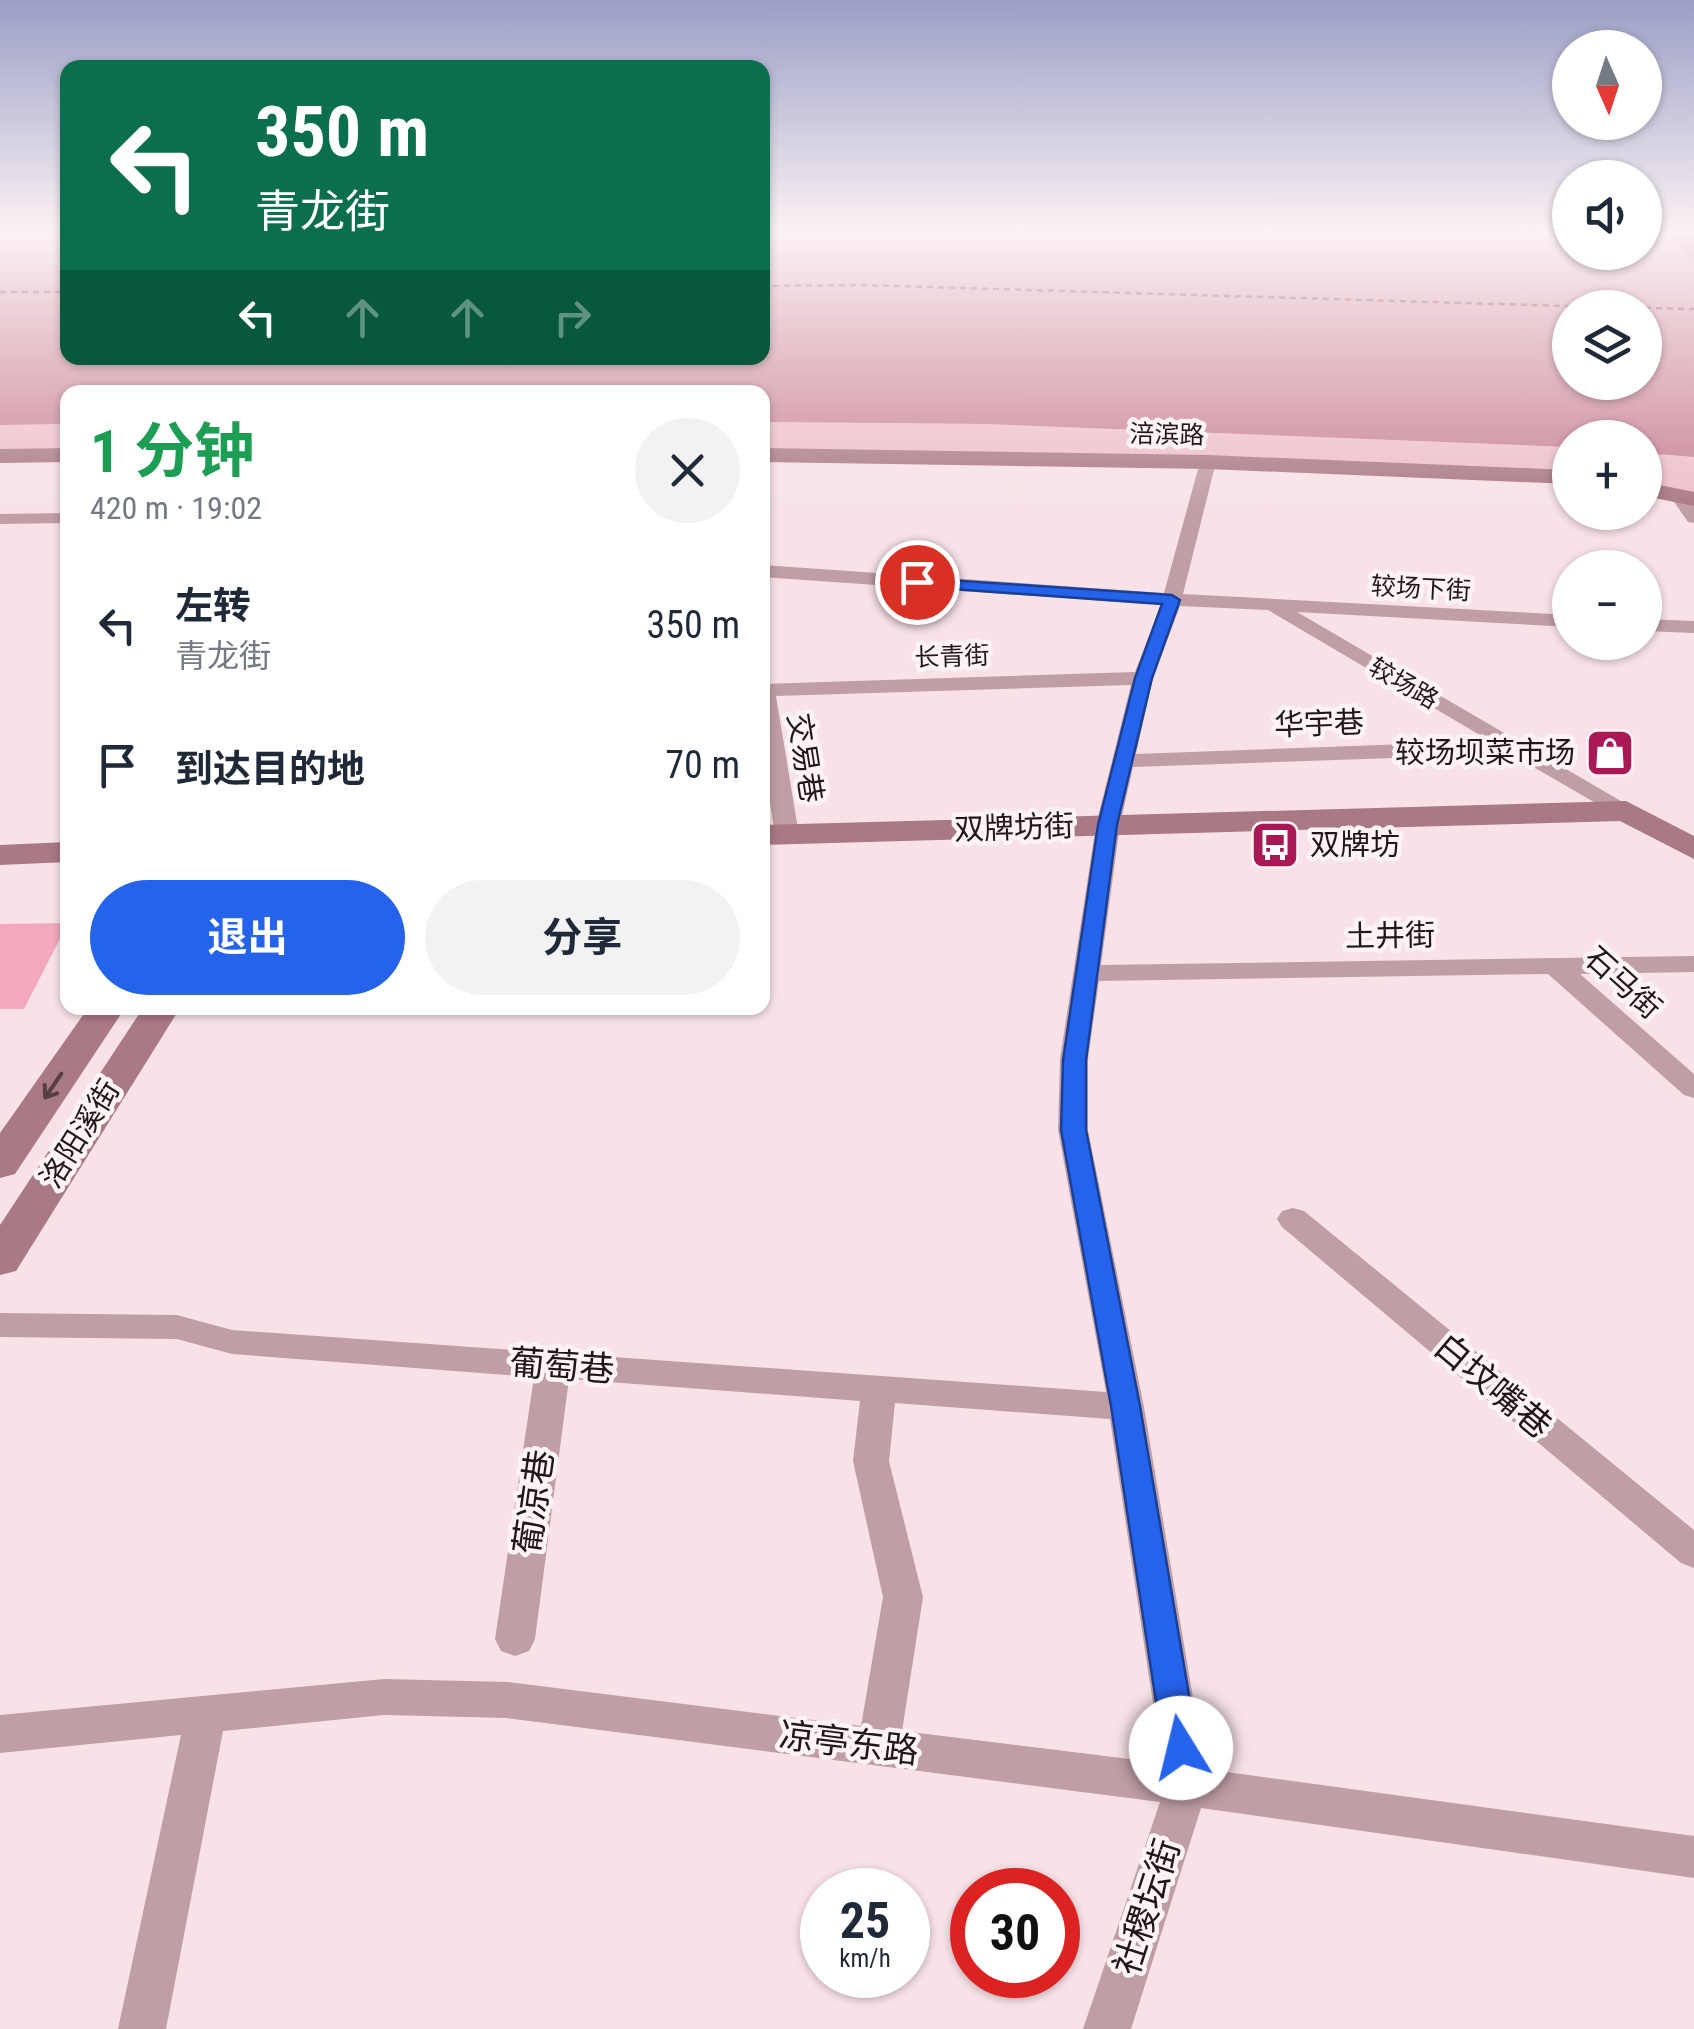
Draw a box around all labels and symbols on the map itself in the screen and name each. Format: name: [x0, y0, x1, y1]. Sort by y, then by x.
north arrow: [1552, 30, 1662, 140]
street label: 涪滨路: [1129, 419, 1205, 450]
pin: [875, 540, 960, 625]
street label: 较场下街: [1370, 571, 1472, 606]
street label: 长青街: [914, 641, 990, 672]
street label: 较场路: [1364, 652, 1443, 715]
street label: 华宇巷: [1273, 704, 1365, 743]
street label: 交易巷: [781, 711, 830, 805]
shop icon: 较场坝菜市场: [1584, 727, 1636, 779]
place label: 较场坝菜市场: [1395, 735, 1575, 770]
street label: 双牌坊街: [953, 808, 1075, 847]
bus stop icon: 双牌坊: [1249, 819, 1301, 871]
place label: 双牌坊: [1310, 827, 1400, 862]
street label: 土井街: [1345, 917, 1435, 954]
street label: 石马街: [1578, 940, 1668, 1026]
one-way arrow: [43, 1071, 64, 1099]
street label: 洛阳溪街: [33, 1074, 126, 1194]
street label: 白坟嘴巷: [1426, 1326, 1559, 1447]
street label: 葡萄巷: [508, 1342, 616, 1391]
street label: 葡凉巷: [507, 1447, 562, 1557]
position arrow: [1129, 1696, 1233, 1800]
street label: 凉亭东路: [777, 1715, 921, 1772]
street label: 社稷坛街: [1106, 1834, 1189, 1980]
speed limit sign: 30: [950, 1868, 1080, 1998]

